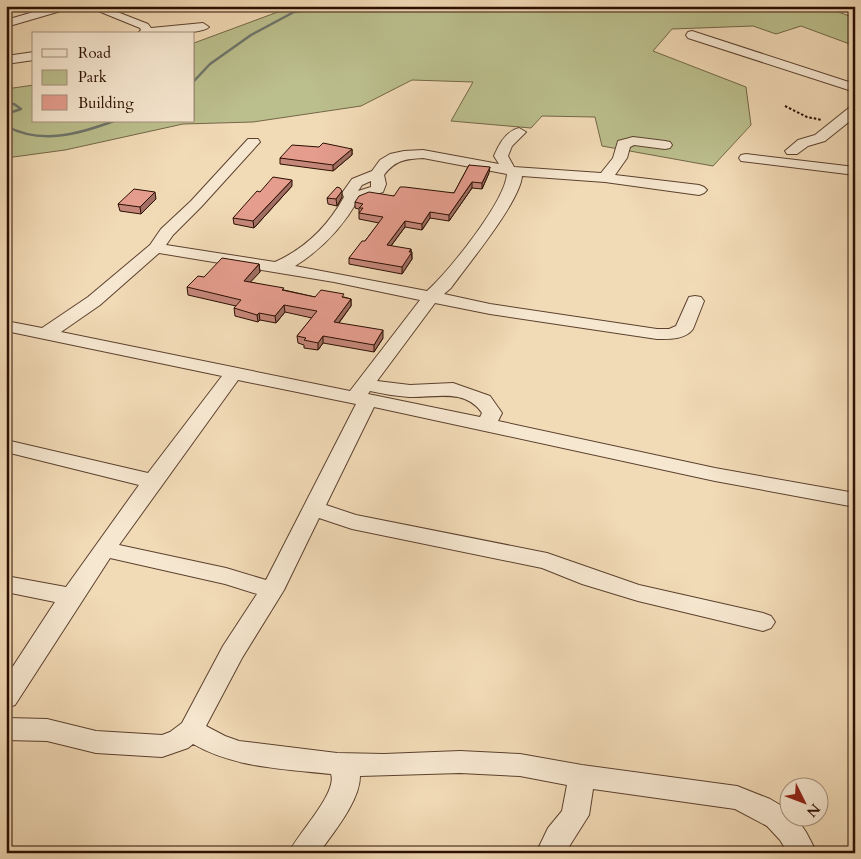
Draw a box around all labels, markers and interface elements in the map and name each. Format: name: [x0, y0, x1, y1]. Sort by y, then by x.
legend: [32, 32, 195, 122]
text: Road: [78, 43, 111, 63]
text: Park: [78, 67, 107, 87]
text: Building: [78, 93, 134, 113]
north arrow: [778, 776, 828, 826]
text: N: [802, 799, 824, 821]

